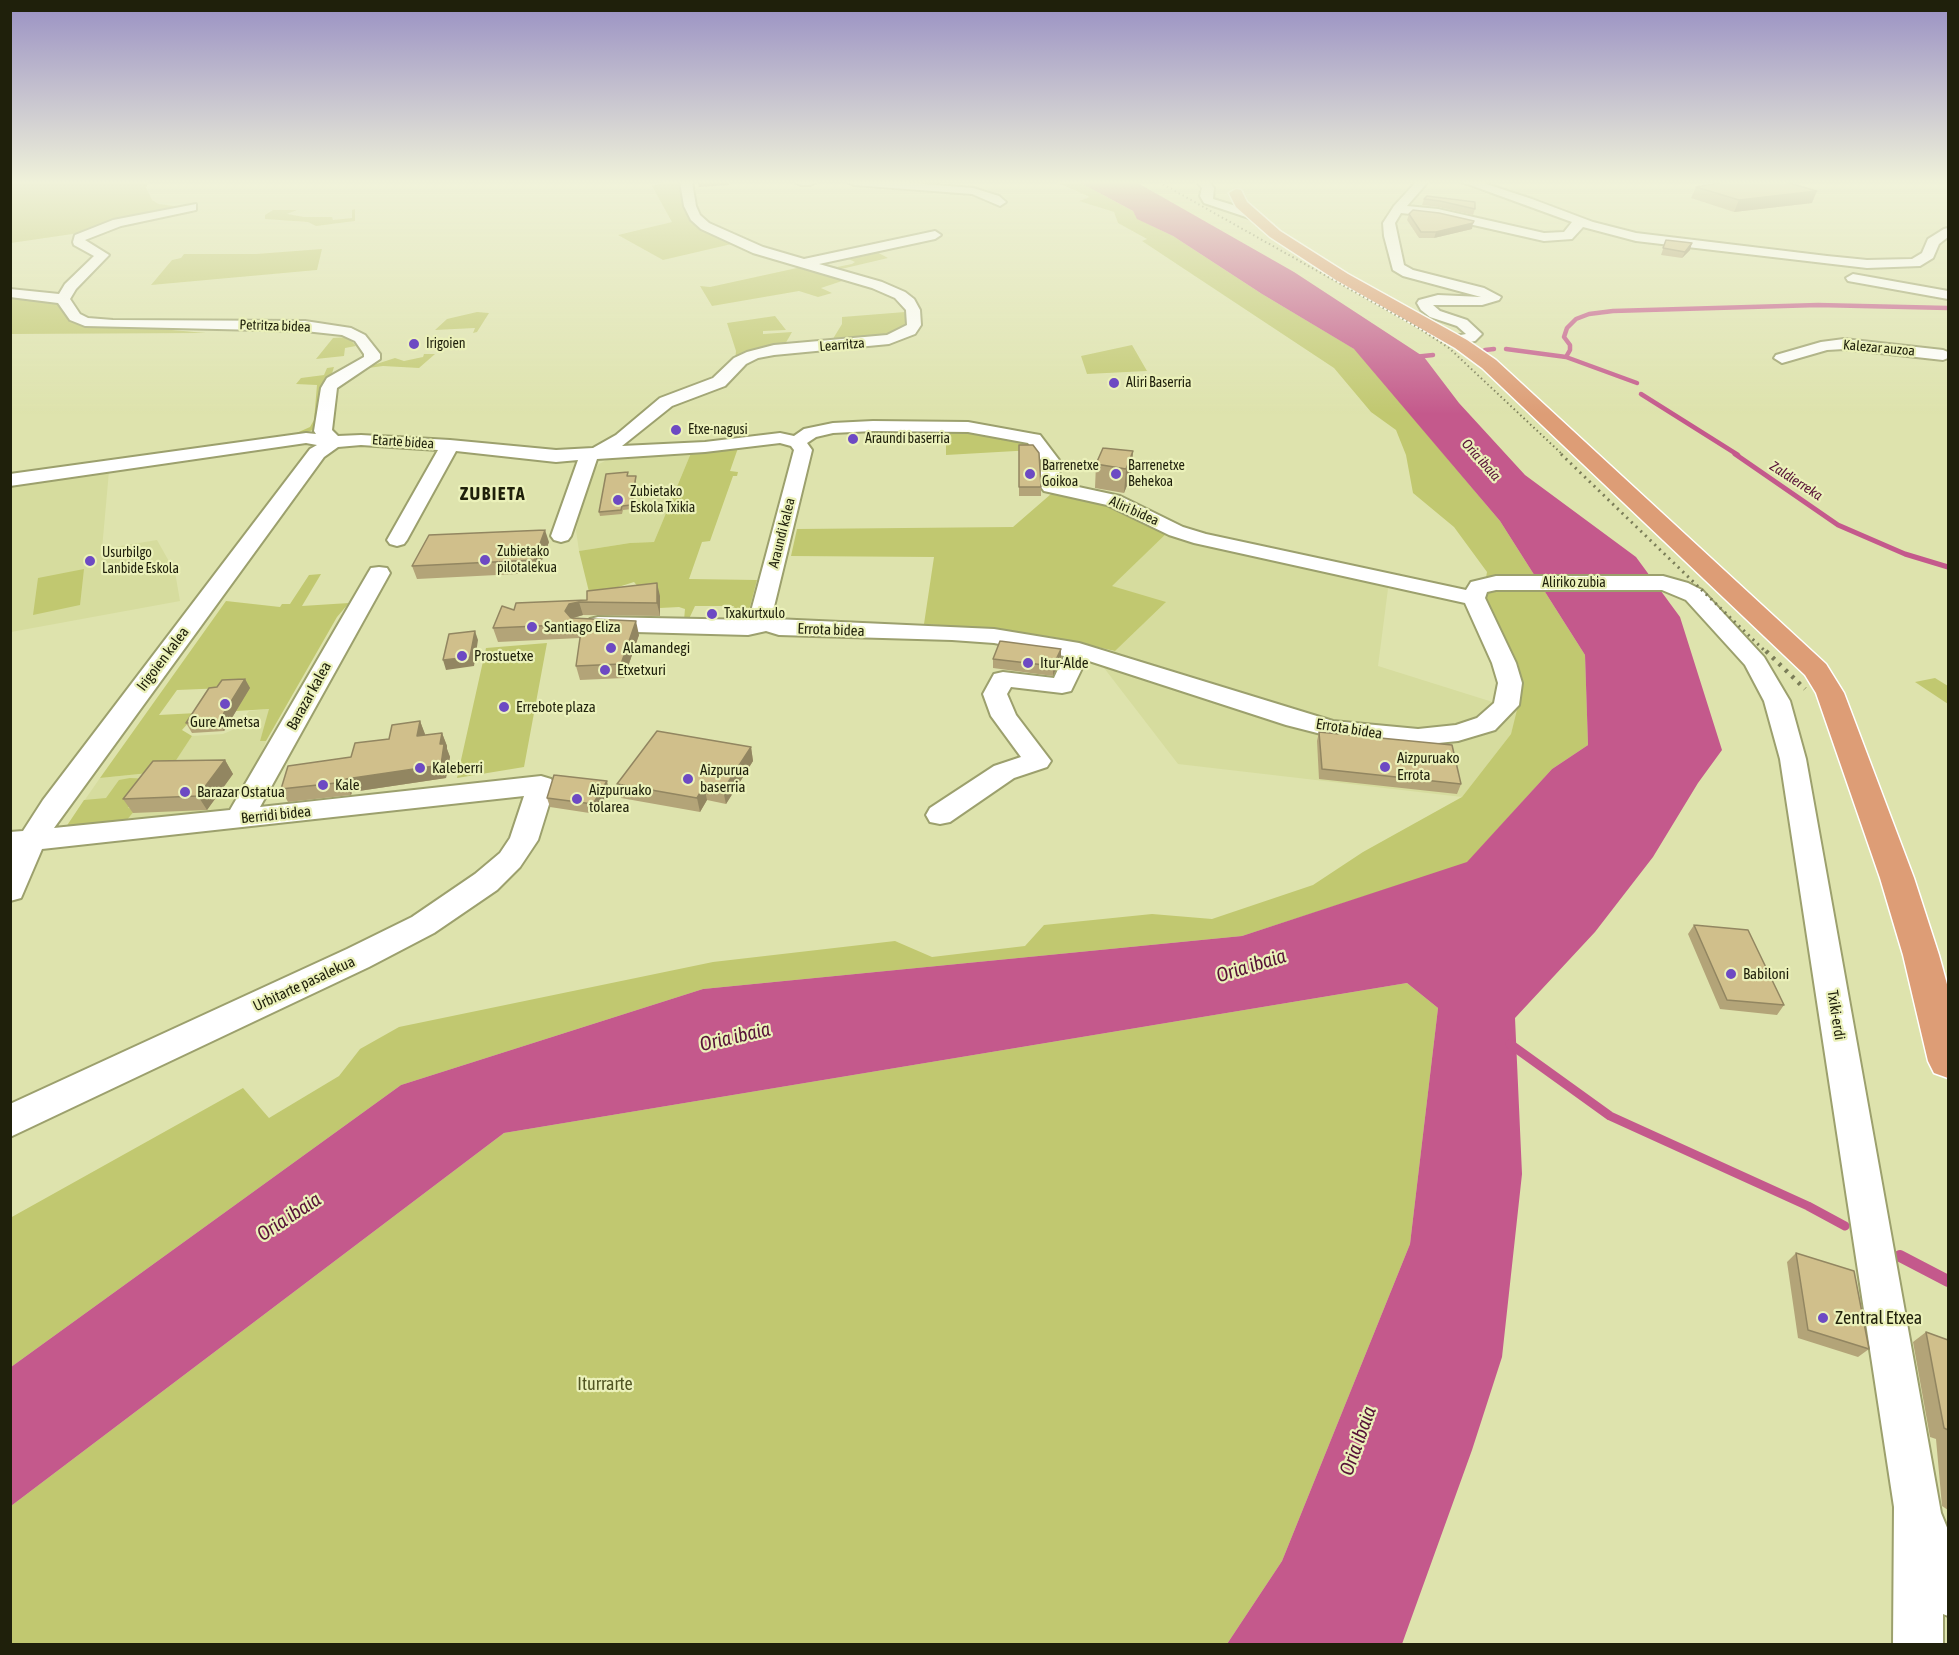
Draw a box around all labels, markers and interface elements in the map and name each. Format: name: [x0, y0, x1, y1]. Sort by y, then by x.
street label: Petritza bidea: [239, 316, 311, 336]
street label: Learritza: [819, 335, 865, 355]
place label: Irigoien: [426, 336, 466, 352]
street label: Kalezar auzoa: [1842, 336, 1916, 360]
marker: Irigoien: [407, 337, 421, 351]
place label: Aliri Baserria: [1126, 375, 1191, 391]
marker: Aliri Baserria: [1107, 376, 1121, 390]
place label: Etxe-nagusi: [688, 422, 748, 438]
marker: Etxe-nagusi: [669, 423, 683, 437]
street label: Etarte bidea: [371, 431, 435, 453]
place label: Araundi baserria: [865, 431, 950, 447]
marker: Araundi baserria: [846, 432, 860, 446]
water label: Oria ibaia: [1458, 436, 1504, 484]
place label: Barrenetxe Goikoa: [1042, 458, 1099, 490]
place label: Barrenetxe Behekoa: [1128, 458, 1185, 490]
water label: Zaldierreka: [1767, 458, 1825, 504]
marker: Barrenetxe Goikoa: [1023, 467, 1037, 481]
marker: Barrenetxe Behekoa: [1109, 467, 1123, 481]
district label: ZUBIETA: [460, 483, 526, 505]
place label: Zubietako Eskola Txikia: [630, 484, 695, 516]
marker: Zubietako Eskola Txikia: [611, 493, 625, 507]
street label: Aliri bidea: [1107, 493, 1161, 529]
street label: Araundi kalea: [765, 496, 799, 570]
place label: Zubietako pilotalekua: [497, 544, 557, 576]
place label: Usurbilgo Lanbide Eskola: [102, 545, 179, 578]
marker: Zubietako pilotalekua: [478, 553, 492, 567]
marker: Usurbilgo Lanbide Eskola: [83, 554, 97, 568]
street label: Aliriko zubia: [1542, 575, 1606, 591]
place label: Txakurtxulo: [724, 606, 785, 622]
marker: Txakurtxulo: [705, 607, 719, 621]
place label: Santiago Eliza: [544, 618, 621, 636]
marker: Santiago Eliza: [525, 620, 539, 634]
street label: Errota bidea: [797, 620, 865, 640]
street label: Irigoien kalea: [133, 623, 193, 695]
place label: Alamandegi: [623, 639, 690, 657]
marker: Alamandegi: [604, 641, 618, 655]
place label: Prostuetxe: [474, 647, 534, 665]
marker: Prostuetxe: [455, 649, 469, 663]
place label: Itur-Alde: [1040, 654, 1089, 672]
marker: Itur-Alde: [1021, 656, 1035, 670]
street label: Barazar kalea: [283, 659, 335, 733]
place label: Etxetxuri: [617, 661, 666, 679]
marker: Etxetxuri: [598, 663, 612, 677]
marker: Gure Ametsa: [218, 697, 232, 711]
place label: Errebote plaza: [516, 698, 596, 716]
marker: Errebote plaza: [497, 700, 511, 714]
place label: Gure Ametsa: [190, 713, 260, 731]
street label: Errota bidea: [1314, 715, 1384, 743]
place label: Aizpuruako Errota: [1397, 749, 1460, 784]
place label: Kaleberri: [432, 759, 483, 777]
marker: Aizpuruako Errota: [1378, 760, 1392, 774]
marker: Kaleberri: [413, 761, 427, 775]
place label: Aizpurua baserria: [700, 761, 749, 796]
marker: Aizpurua baserria: [681, 772, 695, 786]
place label: Kale: [335, 776, 360, 794]
marker: Kale: [316, 778, 330, 792]
place label: Aizpuruako tolarea: [589, 781, 652, 816]
place label: Barazar Ostatua: [197, 783, 285, 801]
marker: Barazar Ostatua: [178, 785, 192, 799]
marker: Aizpuruako tolarea: [570, 792, 584, 806]
street label: Berridi bidea: [240, 802, 312, 828]
water label: Oria ibaia: [1213, 944, 1289, 988]
street label: Urbitarte pasalekua: [250, 953, 358, 1015]
place label: Babiloni: [1743, 965, 1789, 983]
marker: Babiloni: [1724, 967, 1738, 981]
street label: Txiki-erdi: [1823, 989, 1849, 1041]
water label: Oria ibaia: [697, 1017, 773, 1057]
water label: Oria ibaia: [252, 1187, 326, 1247]
place label: Zentral Etxea: [1835, 1307, 1922, 1329]
marker: Zentral Etxea: [1816, 1311, 1830, 1325]
park label: Iturrarte: [577, 1373, 633, 1395]
water label: Oria ibaia: [1334, 1403, 1382, 1479]

